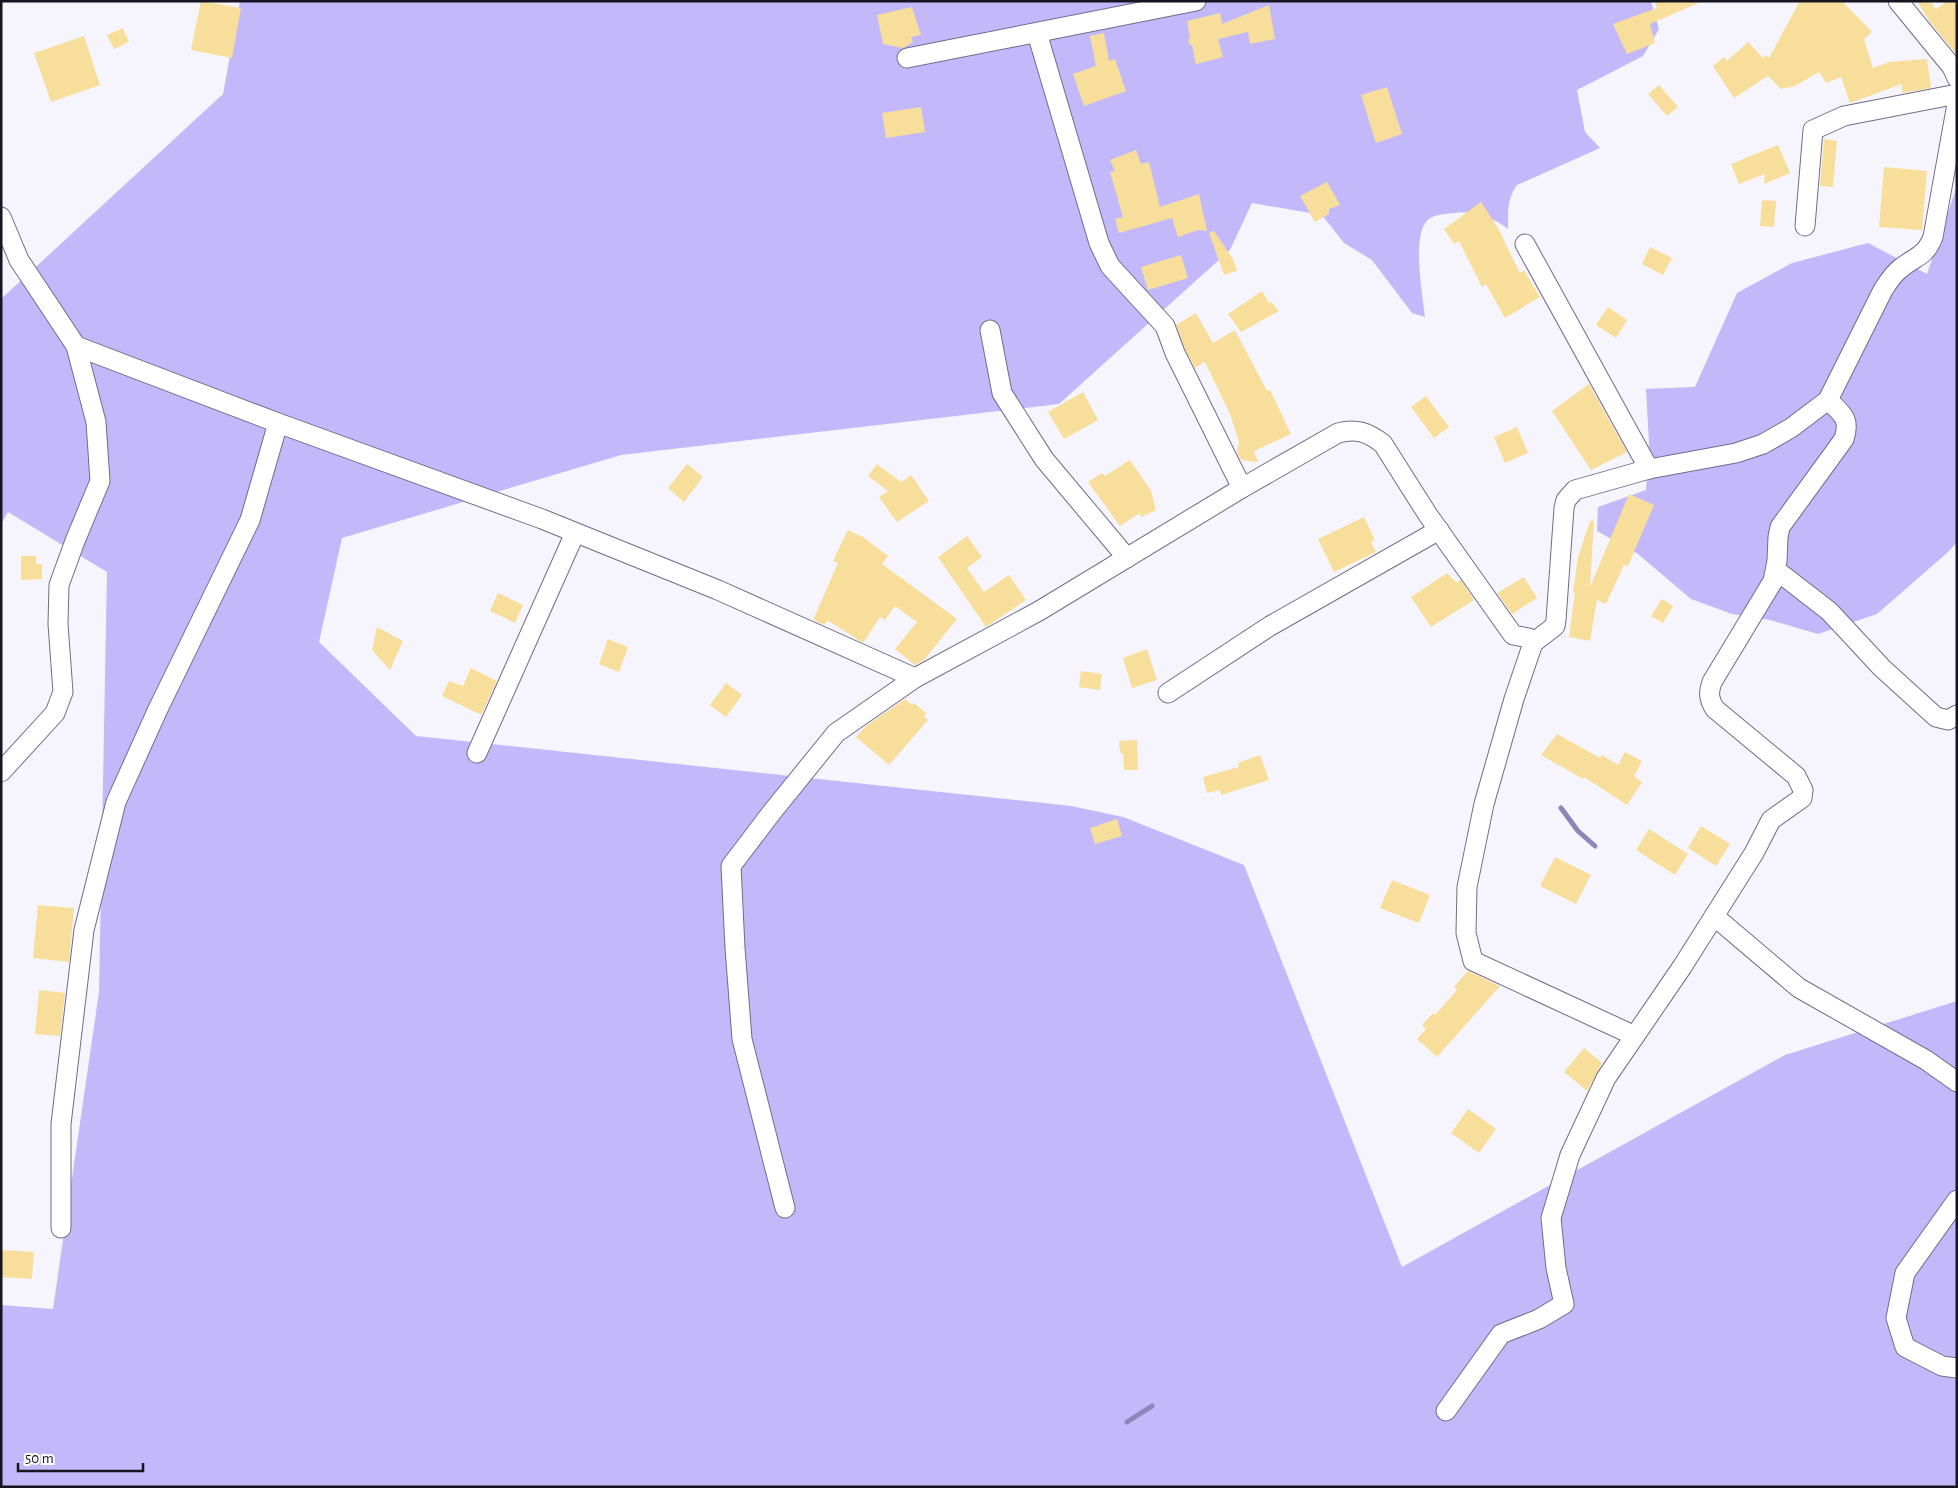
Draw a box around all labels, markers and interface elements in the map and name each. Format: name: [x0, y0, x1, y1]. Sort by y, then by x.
scale bar: [18, 1440, 142, 1472]
text: 50 m: [25, 1451, 54, 1466]

